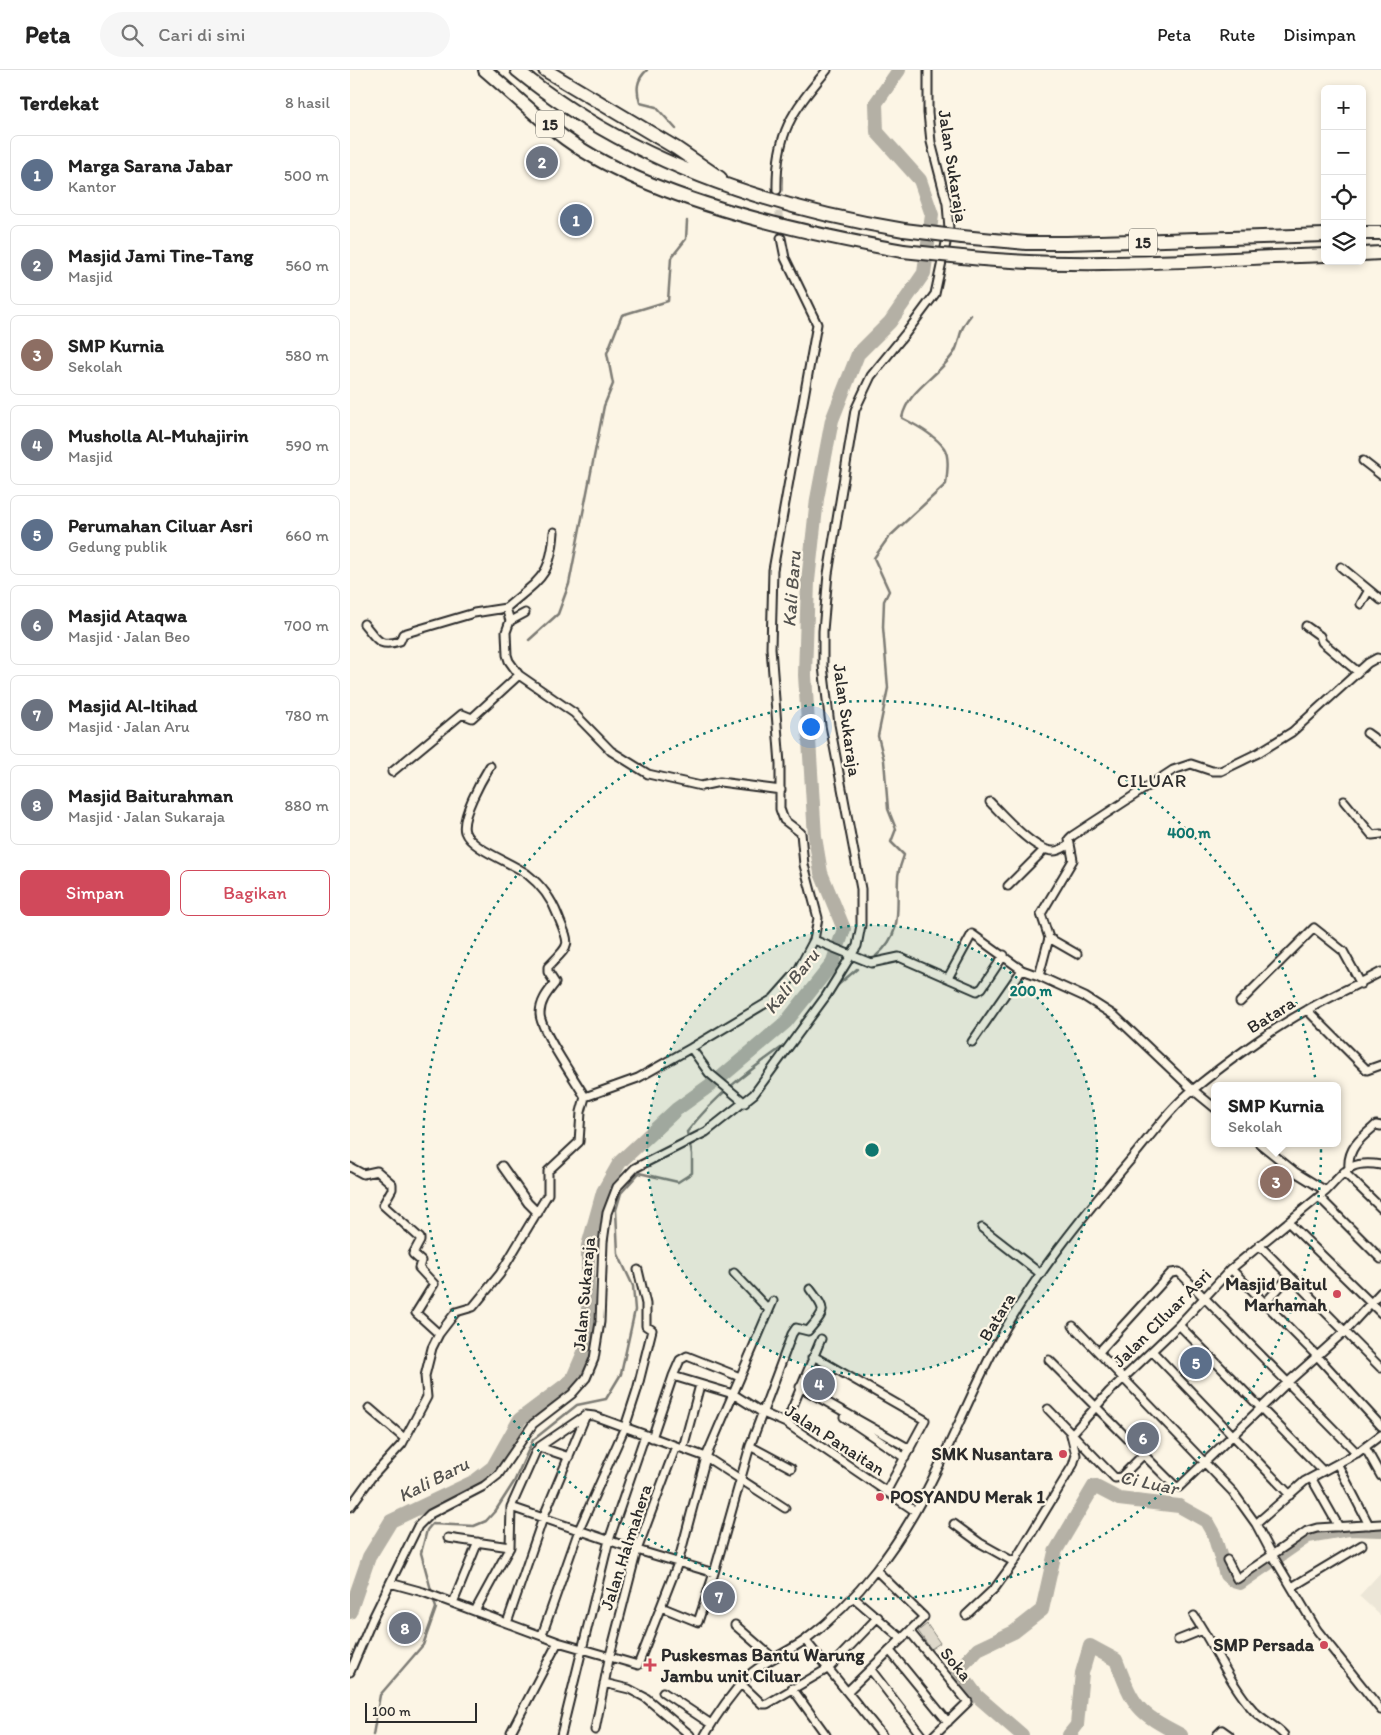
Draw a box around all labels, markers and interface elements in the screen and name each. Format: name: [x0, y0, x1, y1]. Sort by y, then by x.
search box: [100, 12, 450, 57]
text: Peta: [25, 20, 70, 49]
icon: search: [118, 21, 146, 49]
text: Cari di sini: [158, 23, 245, 46]
text: Peta: [1157, 24, 1191, 46]
text: Rute: [1219, 24, 1255, 46]
text: Disimpan: [1283, 24, 1356, 46]
map controls: [1321, 85, 1366, 265]
button: +: [1321, 85, 1366, 130]
text: Terdekat: [20, 90, 99, 115]
text: 8 hasil: [285, 93, 330, 112]
street label: Jalan Sukaraja: [933, 108, 973, 225]
road number: 15: [536, 111, 564, 138]
button: −: [1321, 130, 1366, 175]
pin: 2: [526, 143, 558, 181]
text: Marga Sarana Jabar: [68, 154, 232, 177]
text: 1: [33, 166, 41, 185]
text: 500 m: [284, 166, 329, 185]
button: locate: [1321, 175, 1366, 220]
text: Kantor: [68, 177, 116, 196]
pin: 1: [560, 201, 592, 239]
button: layers: [1321, 220, 1366, 265]
road number: 15: [1129, 228, 1157, 256]
text: Masjid Jami Tine-Tang: [68, 244, 253, 267]
text: 2: [33, 256, 41, 275]
text: 560 m: [285, 256, 329, 275]
text: Masjid: [68, 267, 113, 286]
text: SMP Kurnia: [68, 334, 164, 357]
text: 3: [33, 346, 41, 365]
text: 580 m: [285, 346, 329, 365]
text: Sekolah: [68, 357, 122, 376]
text: Musholla Al-Muhajirin: [68, 424, 249, 447]
text: 4: [32, 436, 42, 455]
text: 590 m: [285, 436, 329, 455]
text: Masjid: [68, 447, 113, 466]
text: Perumahan Ciluar Asri: [68, 514, 253, 537]
text: 5: [33, 526, 41, 545]
text: 660 m: [285, 526, 329, 545]
text: Gedung publik: [68, 537, 167, 556]
water label: Kali Baru: [777, 550, 806, 628]
text: Masjid Ataqwa: [68, 604, 187, 627]
text: 6: [33, 616, 41, 635]
text: 700 m: [284, 616, 329, 635]
text: Masjid · Jalan Beo: [68, 627, 190, 646]
street label: Jalan Sukaraja: [828, 662, 866, 779]
text: Masjid Al-Itihad: [68, 694, 197, 717]
text: 7: [33, 706, 41, 725]
text: 780 m: [285, 706, 329, 725]
your location: [798, 714, 824, 740]
text: Masjid · Jalan Aru: [68, 717, 190, 736]
district label: CILUAR: [1117, 769, 1187, 792]
text: Masjid Baiturahman: [68, 784, 233, 807]
text: 8: [33, 796, 41, 815]
text: 880 m: [285, 796, 329, 815]
text: Masjid · Jalan Sukaraja: [68, 807, 225, 826]
text: 400 m: [1167, 824, 1211, 842]
button: Simpan: [20, 870, 170, 916]
button: Bagikan: [180, 870, 330, 916]
water label: Kali Baru: [759, 944, 824, 1018]
text: 200 m: [1010, 982, 1053, 1000]
street label: Batara: [1243, 991, 1300, 1038]
popup: [1211, 1082, 1341, 1147]
text: SMP Kurnia: [1228, 1094, 1324, 1117]
text: Sekolah: [1228, 1117, 1282, 1136]
centre of rings: [863, 1141, 881, 1159]
pin: 3: [1260, 1163, 1292, 1201]
street label: Jalan Sukaraja: [568, 1236, 600, 1352]
street label: Jalan CIluar Asri: [1108, 1264, 1216, 1372]
place label: Masjid Baitul Marhamah: [1225, 1273, 1328, 1316]
street label: Batara: [974, 1288, 1020, 1345]
marker: Masjid Baitul Marhamah: [1331, 1288, 1343, 1300]
pin: 5: [1180, 1344, 1212, 1382]
pin: 4: [803, 1365, 835, 1403]
street label: Jalan Panaitan: [781, 1399, 890, 1481]
pin: 6: [1127, 1419, 1159, 1457]
place label: SMK Nusantara: [932, 1443, 1054, 1465]
marker: SMK Nusantara: [1057, 1448, 1069, 1460]
water label: Kali Baru: [394, 1452, 473, 1507]
water label: Ci Luar: [1118, 1465, 1182, 1500]
street label: Jalan Halmahera: [595, 1481, 657, 1613]
place label: POSYANDU Merak 1: [890, 1486, 1046, 1508]
marker: POSYANDU Merak 1: [874, 1491, 886, 1503]
pin: 7: [703, 1578, 735, 1616]
pin: 8: [389, 1609, 421, 1647]
place label: SMP Persada: [1213, 1634, 1315, 1656]
marker: SMP Persada: [1318, 1639, 1330, 1651]
street label: Soka: [936, 1643, 977, 1686]
place label: Puskesmas Bantu Warung Jambu unit Ciluar: [660, 1644, 865, 1687]
marker: Puskesmas Bantu Warung Jambu unit Ciluar: [643, 1658, 657, 1672]
scale bar: [365, 1700, 478, 1723]
text: 100 m: [372, 1703, 411, 1720]

